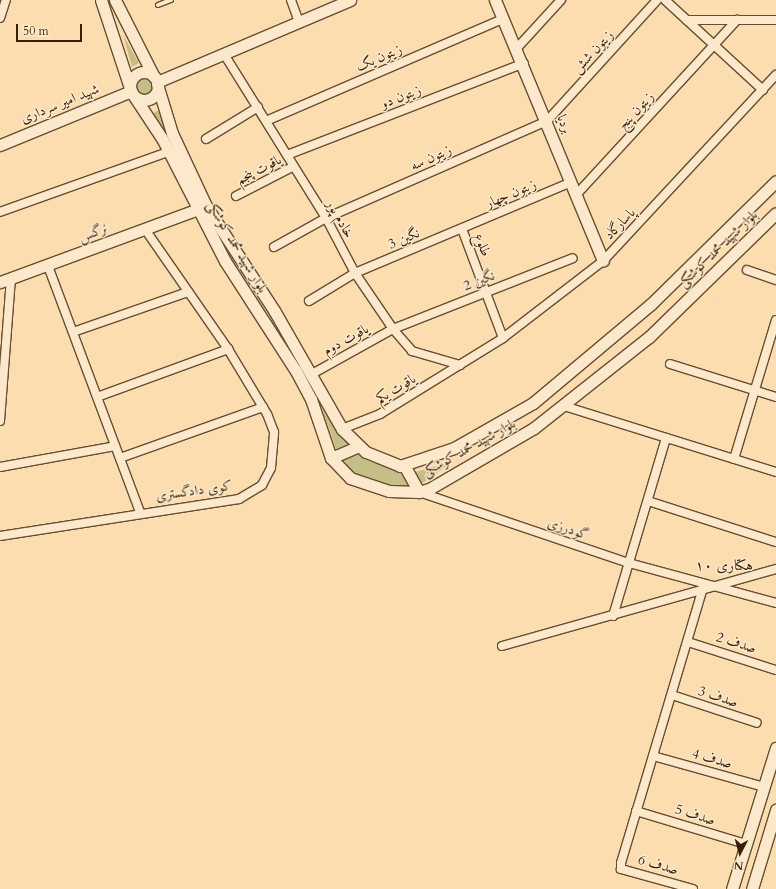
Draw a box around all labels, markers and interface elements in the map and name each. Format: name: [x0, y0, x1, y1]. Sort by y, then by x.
scale bar: [18, 16, 84, 42]
text: 50 m: [23, 23, 49, 39]
street label: زیتون شش: [569, 27, 617, 77]
street label: زیتون یک: [353, 41, 405, 75]
street label: شهید امیر سرداری: [18, 81, 102, 127]
street label: زیتون دو: [379, 82, 423, 112]
street label: زیتون پنج: [614, 89, 658, 133]
street label: بردیا: [553, 112, 575, 136]
street label: زیتون سه: [408, 142, 454, 174]
street label: یاقوت پنجم: [234, 152, 284, 188]
street label: زیتون چهار: [483, 176, 539, 212]
street label: خادم پور: [322, 197, 358, 241]
street label: بلوار شهید محمد کوشکی: [203, 198, 271, 296]
street label: پاسارگاد: [601, 205, 639, 243]
street label: بلوار شهید محمد کوشکی: [675, 207, 761, 291]
street label: نرگس: [76, 220, 110, 246]
street label: نگین 3: [386, 225, 422, 253]
street label: طلوع: [470, 231, 494, 259]
street label: نگین 2: [461, 267, 497, 295]
street label: یاقوت دوم: [320, 321, 372, 359]
street label: یاقوت یکم: [373, 370, 419, 408]
street label: بلوار شهید محمد کوشکی: [419, 415, 519, 481]
street label: کوی دادگستری: [155, 477, 233, 505]
street label: گودرزی: [545, 514, 591, 544]
district label: ۱۰ هکتاری: [695, 557, 753, 575]
street label: صدف 2: [714, 629, 758, 657]
street label: صدف 3: [696, 683, 740, 711]
street label: صدف 4: [690, 746, 734, 772]
street label: صدف 5: [673, 801, 717, 829]
north arrow: [720, 833, 760, 873]
street label: صدف 6: [636, 851, 680, 879]
text: N: [733, 857, 744, 873]

